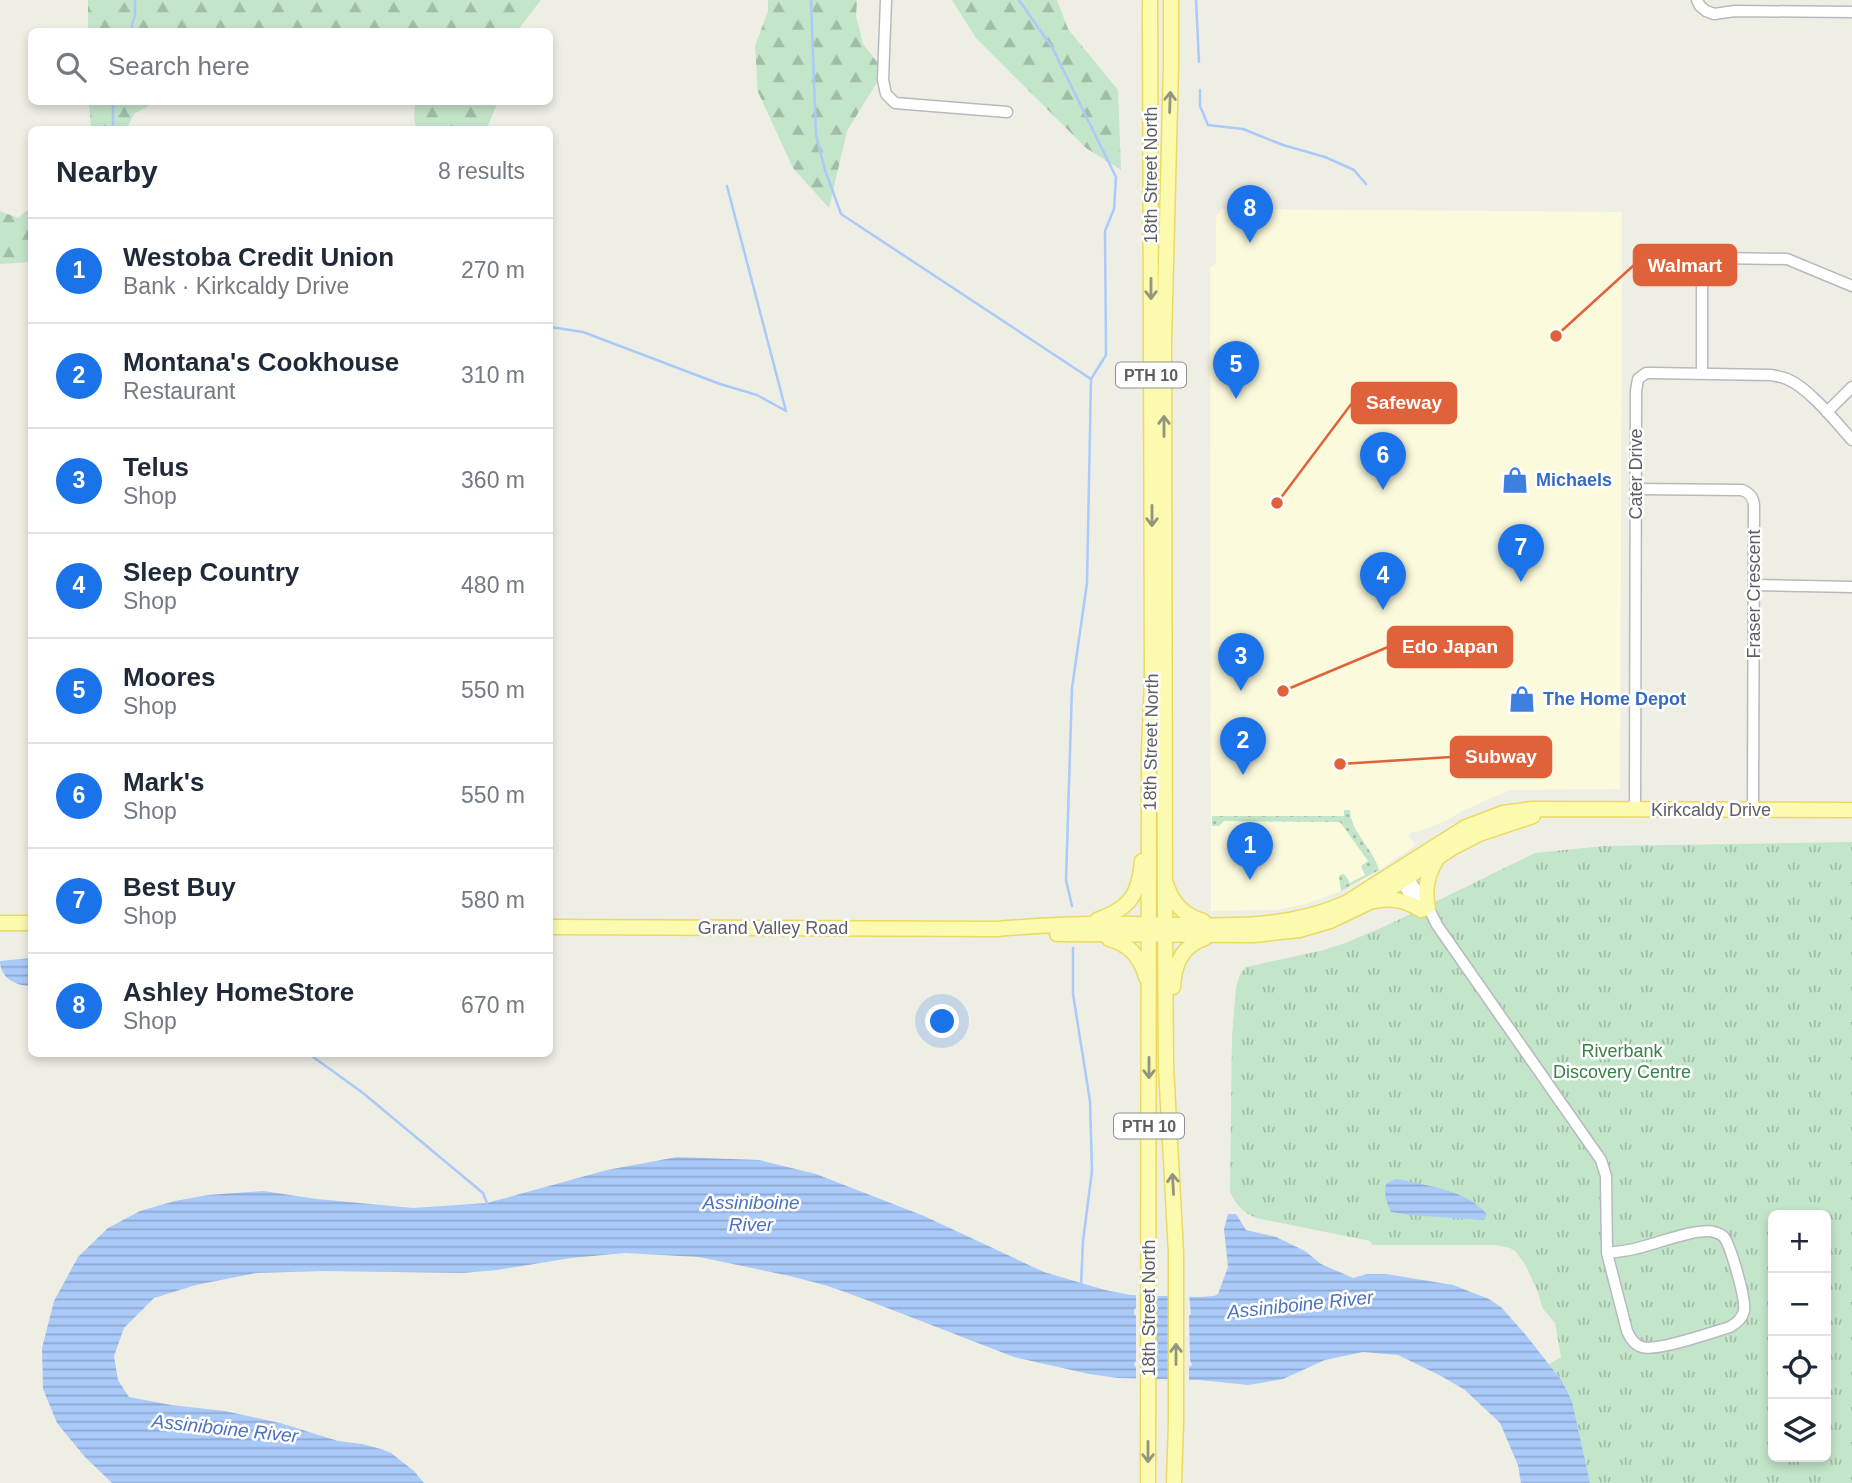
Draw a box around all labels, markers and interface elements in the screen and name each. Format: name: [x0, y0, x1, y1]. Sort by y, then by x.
search box: [28, 28, 553, 105]
icon: search: [52, 48, 90, 86]
text: Search here: [108, 51, 250, 81]
one-way arrow: [1163, 91, 1177, 114]
street label: 18th Street North: [1141, 106, 1161, 244]
text: Nearby: [56, 155, 158, 188]
text: 8 results: [438, 158, 525, 184]
pin: 8: [1227, 185, 1273, 243]
text: Westoba Credit Union: [123, 242, 394, 272]
callout: Walmart: [1634, 245, 1736, 285]
text: Walmart: [1648, 255, 1723, 276]
text: 1: [73, 257, 85, 283]
text: 270 m: [461, 257, 525, 283]
text: Bank · Kirkcaldy Drive: [123, 273, 349, 299]
one-way arrow: [1144, 277, 1158, 300]
pin: 5: [1213, 341, 1259, 399]
text: Montana's Cookhouse: [123, 347, 399, 377]
text: 2: [73, 362, 85, 388]
text: 310 m: [461, 362, 525, 388]
road number: PTH 10: [1116, 362, 1186, 388]
text: Restaurant: [123, 378, 236, 404]
callout: Safeway: [1352, 383, 1456, 423]
text: Safeway: [1366, 392, 1442, 413]
one-way arrow: [1157, 415, 1171, 438]
street label: Cater Drive: [1626, 428, 1646, 520]
pin: 6: [1360, 432, 1406, 490]
text: Telus: [123, 452, 189, 482]
shop icon: Michaels: [1500, 465, 1530, 495]
text: 3: [73, 467, 85, 493]
text: 360 m: [461, 467, 525, 493]
place label: Michaels: [1536, 470, 1612, 490]
text: Shop: [123, 483, 177, 509]
one-way arrow: [1145, 504, 1159, 527]
pin: 7: [1498, 524, 1544, 582]
street label: Fraser Crescent: [1744, 529, 1764, 659]
pin: 4: [1360, 552, 1406, 610]
text: Sleep Country: [123, 557, 299, 587]
text: 4: [73, 572, 85, 598]
text: 480 m: [461, 572, 525, 598]
text: Shop: [123, 588, 177, 614]
callout: Edo Japan: [1388, 627, 1512, 667]
pin: 3: [1218, 633, 1264, 691]
text: Edo Japan: [1402, 636, 1498, 657]
text: Moores: [123, 662, 215, 692]
street label: 18th Street North: [1140, 673, 1162, 811]
text: 5: [73, 677, 85, 703]
text: 550 m: [461, 677, 525, 703]
shop icon: The Home Depot: [1507, 684, 1537, 714]
place label: The Home Depot: [1543, 689, 1686, 709]
text: Shop: [123, 693, 177, 719]
pin: 2: [1220, 717, 1266, 775]
callout: Subway: [1451, 737, 1551, 777]
text: Subway: [1465, 746, 1537, 767]
text: Mark's: [123, 767, 204, 797]
text: 6: [73, 782, 85, 808]
text: 550 m: [461, 782, 525, 808]
text: Shop: [123, 798, 177, 824]
street label: Kirkcaldy Drive: [1651, 800, 1771, 820]
pin: 1: [1227, 822, 1273, 880]
text: Best Buy: [123, 872, 236, 902]
text: 7: [73, 887, 85, 913]
text: 580 m: [461, 887, 525, 913]
text: Shop: [123, 903, 177, 929]
street label: Grand Valley Road: [698, 918, 848, 938]
text: Ashley HomeStore: [123, 977, 354, 1007]
text: 8: [73, 992, 85, 1018]
text: 670 m: [461, 992, 525, 1018]
your location: [925, 1004, 959, 1038]
text: Shop: [123, 1008, 177, 1034]
park label: Riverbank Discovery Centre: [1553, 1041, 1691, 1082]
one-way arrow: [1142, 1056, 1156, 1079]
road number: PTH 10: [1114, 1114, 1184, 1138]
one-way arrow: [1167, 1173, 1180, 1196]
water label: Assiniboine River: [701, 1192, 800, 1235]
map controls: [1768, 1210, 1831, 1462]
button: +: [1768, 1210, 1831, 1273]
street label: 18th Street North: [1139, 1239, 1159, 1377]
button: −: [1768, 1273, 1831, 1336]
water label: Assiniboine River: [1225, 1286, 1375, 1323]
button: locate: [1768, 1336, 1831, 1399]
one-way arrow: [1169, 1342, 1183, 1365]
button: layers: [1768, 1399, 1831, 1462]
water label: Assiniboine River: [150, 1410, 300, 1447]
one-way arrow: [1141, 1441, 1155, 1464]

